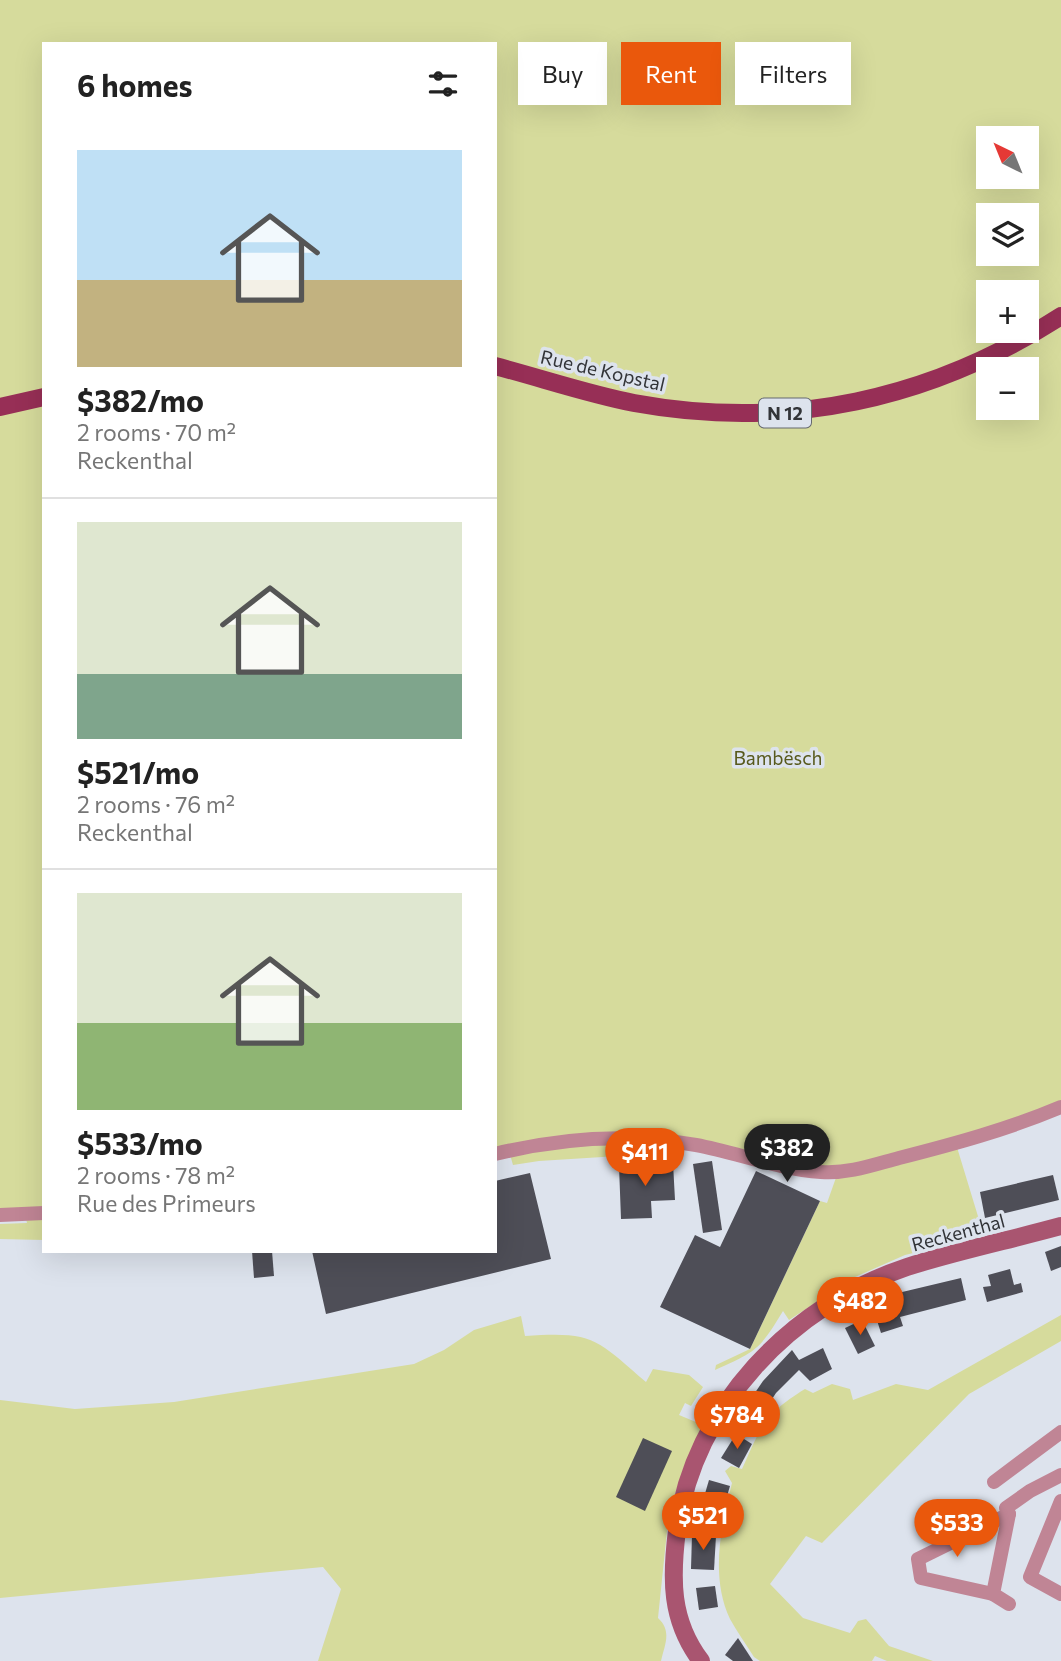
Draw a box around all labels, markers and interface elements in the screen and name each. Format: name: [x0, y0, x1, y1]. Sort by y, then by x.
chip: Buy: [518, 42, 607, 105]
chip: Rent: [621, 42, 721, 105]
chip: Filters: [735, 42, 851, 105]
icon: filters: [424, 65, 462, 103]
text: 6 homes: [77, 66, 192, 103]
north arrow: [976, 126, 1040, 189]
map controls: [976, 126, 1039, 420]
icon: home: [207, 195, 333, 321]
button: layers: [976, 203, 1039, 266]
button: +: [976, 280, 1039, 343]
street label: Rue de Kopstal: [538, 344, 668, 396]
button: −: [976, 357, 1039, 420]
text: $382/mo: [77, 381, 204, 418]
road number: N 12: [759, 398, 811, 428]
text: 2 rooms · 70 m²: [77, 418, 236, 446]
text: Reckenthal: [77, 446, 193, 474]
icon: home: [207, 567, 333, 693]
park label: Bambësch: [734, 746, 822, 769]
text: $521/mo: [77, 753, 199, 790]
text: 2 rooms · 76 m²: [77, 790, 235, 818]
text: Reckenthal: [77, 818, 193, 846]
icon: home: [207, 938, 333, 1064]
text: $533/mo: [77, 1124, 203, 1161]
pin: $382: [746, 1124, 828, 1184]
pin: $411: [604, 1128, 686, 1188]
text: $382: [760, 1133, 814, 1161]
text: $411: [621, 1137, 669, 1165]
text: 2 rooms · 78 m²: [77, 1161, 235, 1189]
text: Rue des Primeurs: [77, 1189, 256, 1217]
street label: Reckenthal: [909, 1209, 1007, 1255]
pin: $482: [819, 1278, 901, 1337]
text: $482: [833, 1286, 887, 1314]
pin: $784: [696, 1392, 778, 1451]
text: $784: [710, 1400, 764, 1428]
pin: $521: [662, 1492, 744, 1552]
pin: $533: [916, 1500, 998, 1559]
text: $521: [678, 1501, 728, 1529]
text: $533: [930, 1508, 984, 1536]

